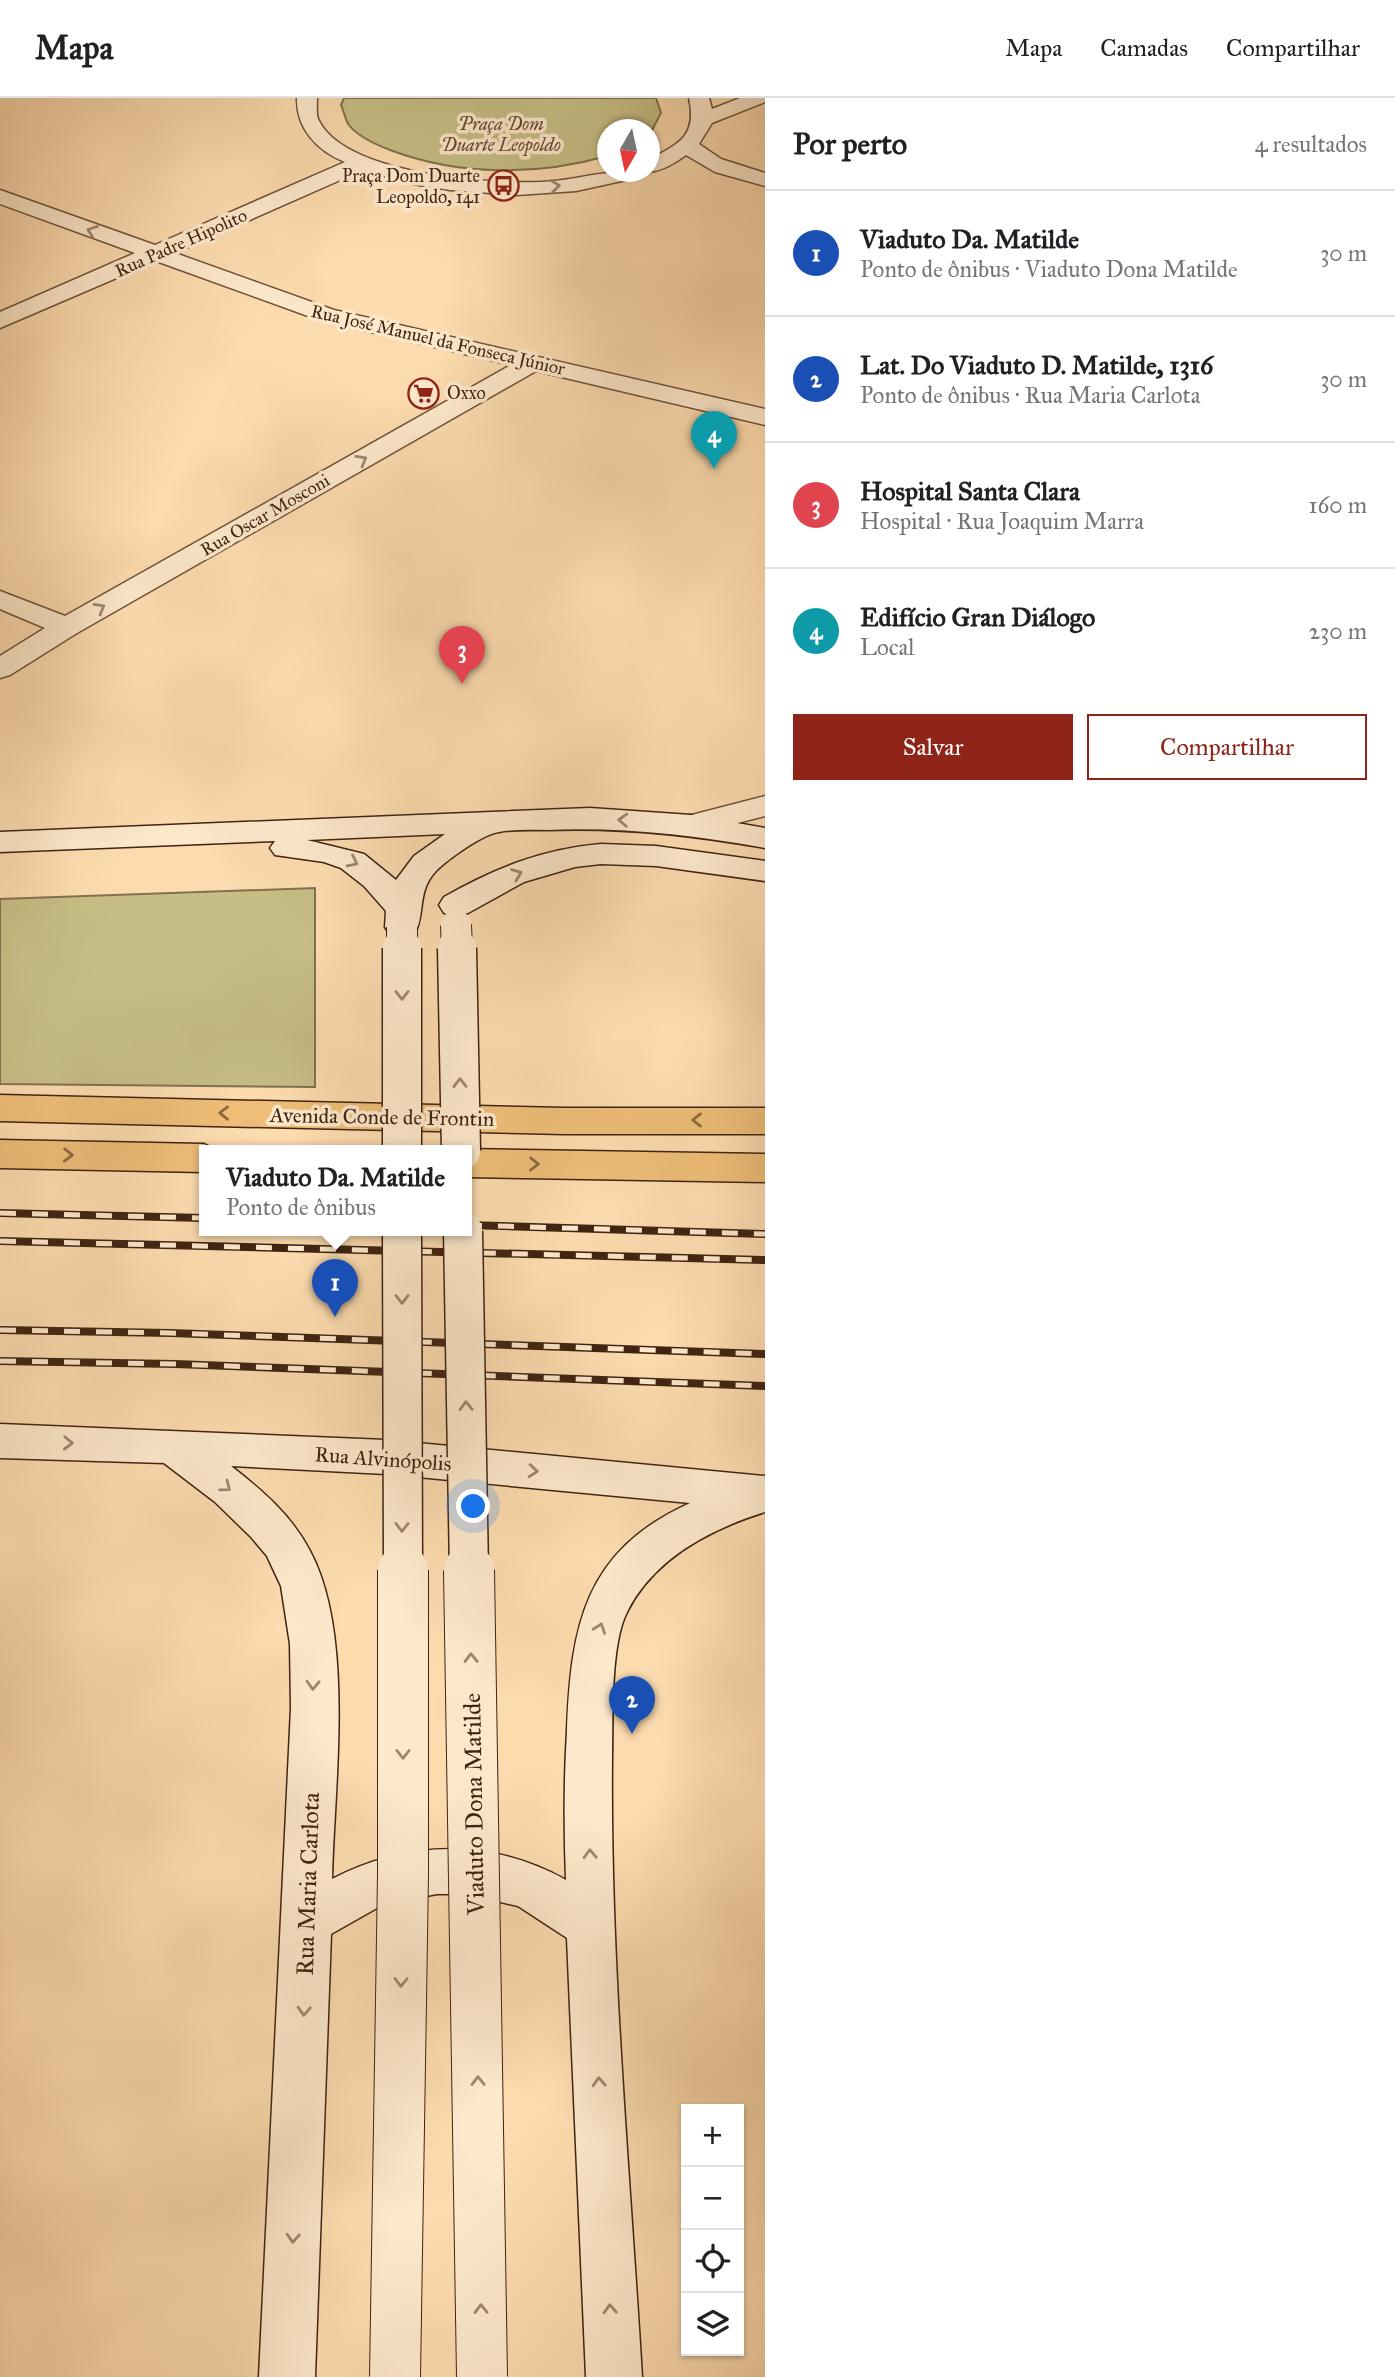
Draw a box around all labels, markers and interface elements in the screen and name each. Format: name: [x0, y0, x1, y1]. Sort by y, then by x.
text: Mapa: [35, 28, 113, 68]
text: Mapa: [1005, 33, 1062, 63]
text: Camadas: [1100, 33, 1188, 63]
text: Compartilhar: [1226, 33, 1360, 63]
park label: Praça Dom Duarte Leopoldo: [441, 113, 561, 157]
north arrow: [597, 119, 660, 182]
text: Por perto: [793, 126, 907, 162]
text: 4 resultados: [1255, 130, 1367, 158]
place label: Praça Dom Duarte Leopoldo, 141: [342, 165, 480, 208]
bus stop icon: Praça Dom Duarte Leopoldo, 141: [486, 169, 520, 203]
one-way arrow: [549, 179, 561, 194]
street label: Rua Padre Hipolito: [112, 204, 250, 282]
text: Viaduto Da. Matilde: [860, 223, 1079, 255]
one-way arrow: [86, 225, 98, 239]
text: 1: [811, 239, 821, 267]
text: 30 m: [1320, 239, 1367, 267]
text: Ponto de ônibus · Viaduto Dona Matilde: [860, 255, 1238, 283]
street label: Rua José Manuel da Fonseca Júnior: [309, 300, 567, 381]
text: Lat. Do Viaduto D. Matilde, 1316: [860, 349, 1213, 381]
text: 2: [810, 365, 822, 393]
text: 30 m: [1320, 365, 1367, 393]
supermarket icon: Oxxo: [407, 376, 441, 410]
text: Ponto de ônibus · Rua Maria Carlota: [860, 381, 1200, 409]
place label: Oxxo: [447, 382, 486, 404]
pin: 4: [691, 411, 737, 469]
one-way arrow: [355, 455, 368, 468]
street label: Rua Oscar Mosconi: [197, 469, 333, 561]
text: Hospital Santa Clara: [860, 475, 1080, 507]
text: 3: [811, 491, 821, 519]
text: 160 m: [1309, 491, 1367, 519]
text: Hospital · Rua Joaquim Marra: [860, 507, 1144, 535]
text: Edifício Gran Diálogo: [860, 601, 1095, 633]
one-way arrow: [93, 604, 106, 617]
text: 4: [810, 617, 822, 645]
text: 230 m: [1309, 617, 1367, 645]
pin: 3: [439, 626, 485, 684]
text: Local: [860, 633, 914, 661]
button: Salvar: [793, 714, 1073, 780]
button: Compartilhar: [1087, 714, 1367, 780]
one-way arrow: [617, 813, 628, 828]
one-way arrow: [346, 854, 358, 868]
one-way arrow: [510, 868, 522, 882]
one-way arrow: [394, 990, 410, 1001]
one-way arrow: [452, 1077, 467, 1088]
street label: Avenida Conde de Frontin: [269, 1102, 494, 1132]
one-way arrow: [219, 1106, 230, 1121]
one-way arrow: [691, 1112, 702, 1128]
popup: [199, 1145, 472, 1236]
one-way arrow: [63, 1148, 74, 1163]
one-way arrow: [530, 1156, 540, 1172]
text: Viaduto Da. Matilde: [226, 1161, 445, 1193]
text: Ponto de ônibus: [226, 1193, 376, 1221]
pin: 1: [312, 1259, 358, 1317]
one-way arrow: [394, 1295, 410, 1305]
one-way arrow: [458, 1400, 474, 1411]
one-way arrow: [63, 1435, 74, 1450]
street label: Rua Alvinópolis: [314, 1441, 452, 1477]
one-way arrow: [528, 1463, 539, 1478]
one-way arrow: [218, 1479, 231, 1492]
your location: [456, 1489, 490, 1523]
one-way arrow: [394, 1522, 410, 1533]
one-way arrow: [592, 1622, 606, 1635]
one-way arrow: [464, 1652, 479, 1663]
pin: 2: [609, 1676, 655, 1734]
one-way arrow: [306, 1680, 321, 1691]
street label: Viaduto Dona Matilde: [457, 1693, 491, 1916]
one-way arrow: [395, 1750, 411, 1760]
street label: Rua Maria Carlota: [290, 1791, 326, 1976]
one-way arrow: [582, 1849, 597, 1860]
one-way arrow: [394, 1977, 409, 1988]
one-way arrow: [296, 2006, 311, 2017]
one-way arrow: [470, 2076, 486, 2086]
one-way arrow: [591, 2076, 606, 2087]
map controls: [681, 2104, 744, 2356]
button: +: [681, 2104, 744, 2167]
button: −: [681, 2167, 744, 2230]
button: locate: [681, 2230, 744, 2293]
one-way arrow: [286, 2233, 301, 2244]
button: layers: [681, 2293, 744, 2356]
one-way arrow: [474, 2303, 489, 2314]
one-way arrow: [603, 2303, 618, 2314]

